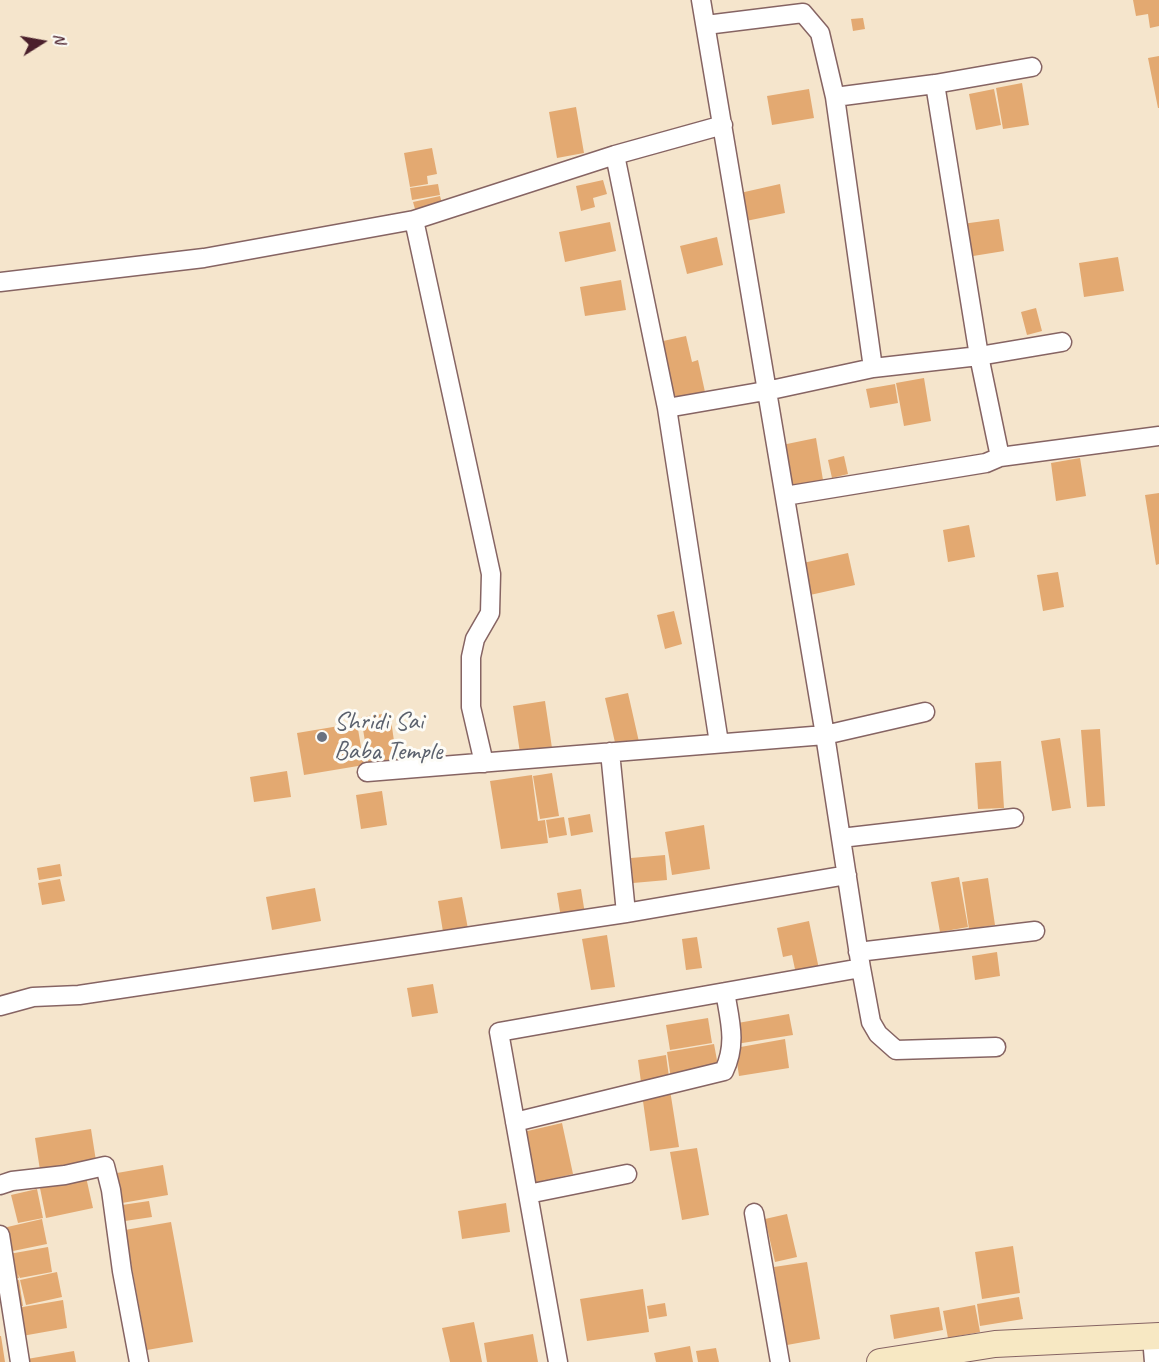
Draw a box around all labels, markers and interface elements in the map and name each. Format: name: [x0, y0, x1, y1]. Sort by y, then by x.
north arrow: [12, 12, 72, 72]
text: N: [49, 32, 70, 45]
place label: Shridi Sai Baba Temple: [334, 706, 442, 768]
marker: Shridi Sai Baba Temple: [315, 730, 329, 744]

